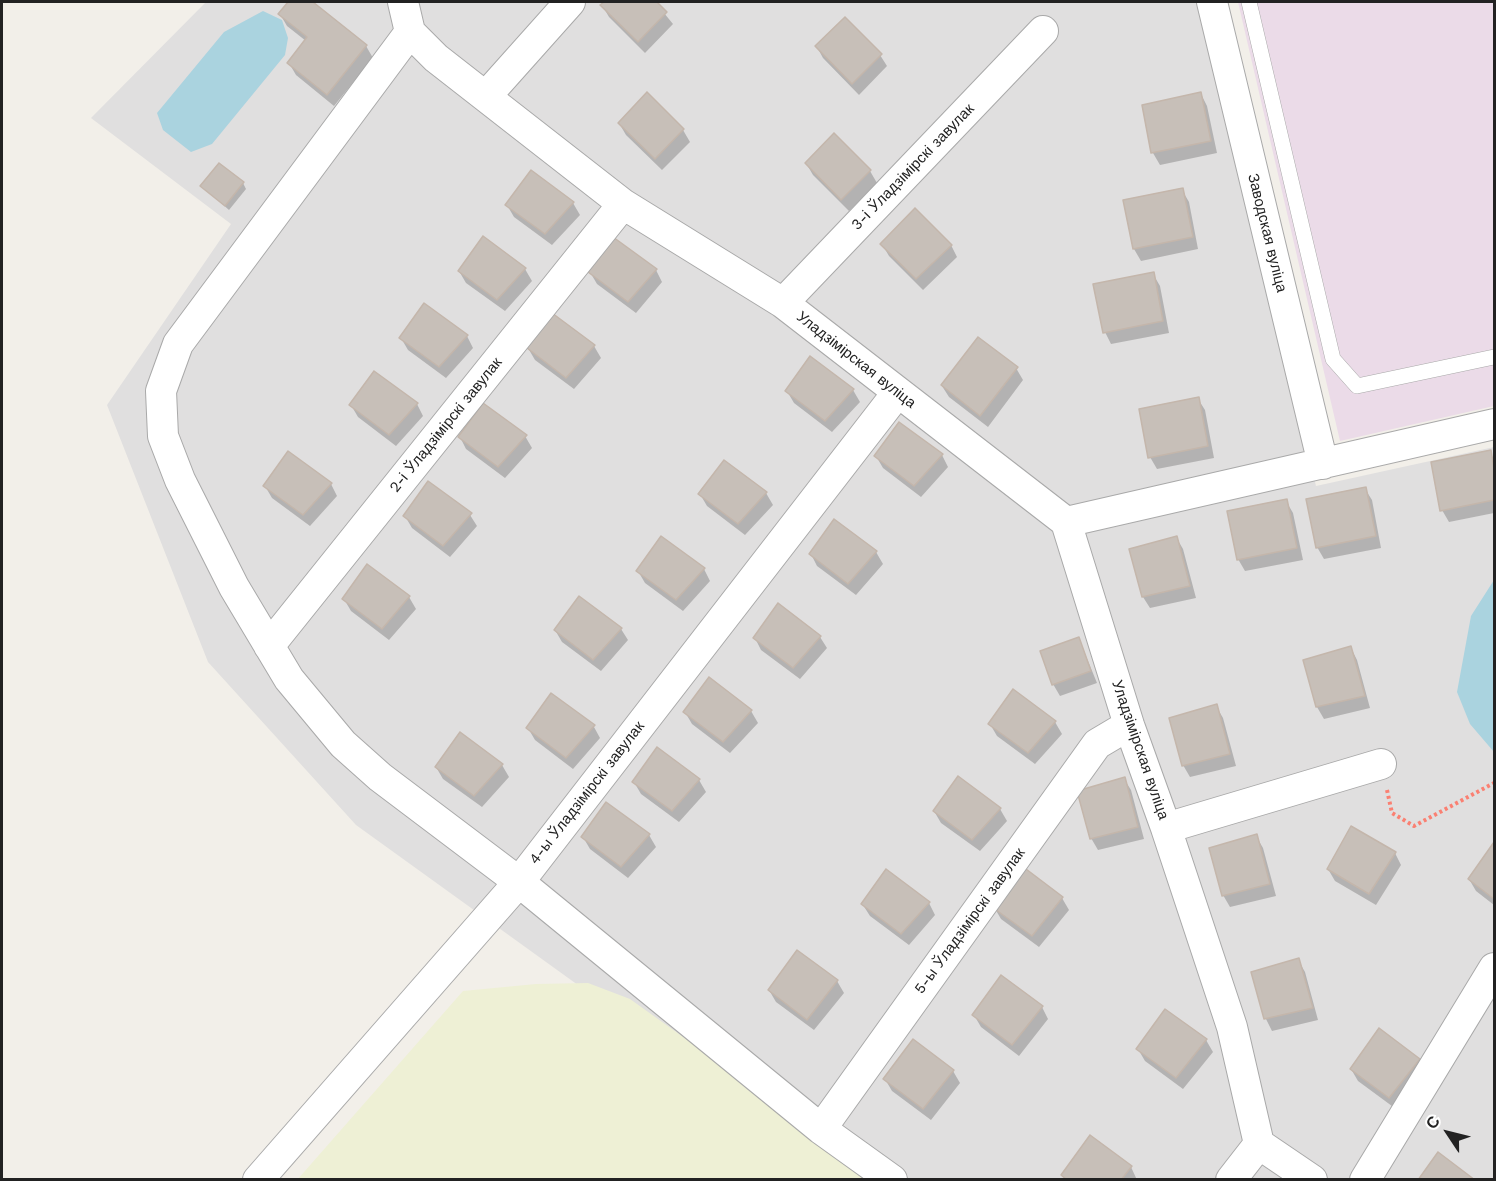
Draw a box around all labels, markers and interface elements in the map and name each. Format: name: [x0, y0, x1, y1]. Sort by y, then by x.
street label: 3-і Ўладзімірскі завулак: [848, 100, 978, 234]
street label: Заводская вуліца: [1244, 172, 1290, 294]
street label: Уладзімірская вуліца: [793, 308, 919, 412]
street label: 2-і Ўладзімірскі завулак: [386, 354, 506, 496]
street label: Уладзімірская вуліца: [1108, 678, 1172, 822]
street label: 4-ы Ўладзімірскі завулак: [526, 718, 648, 868]
street label: 5-ы Ўладзімірскі завулак: [911, 844, 1029, 998]
north arrow: [1418, 1103, 1478, 1163]
text: С: [1422, 1112, 1444, 1133]

